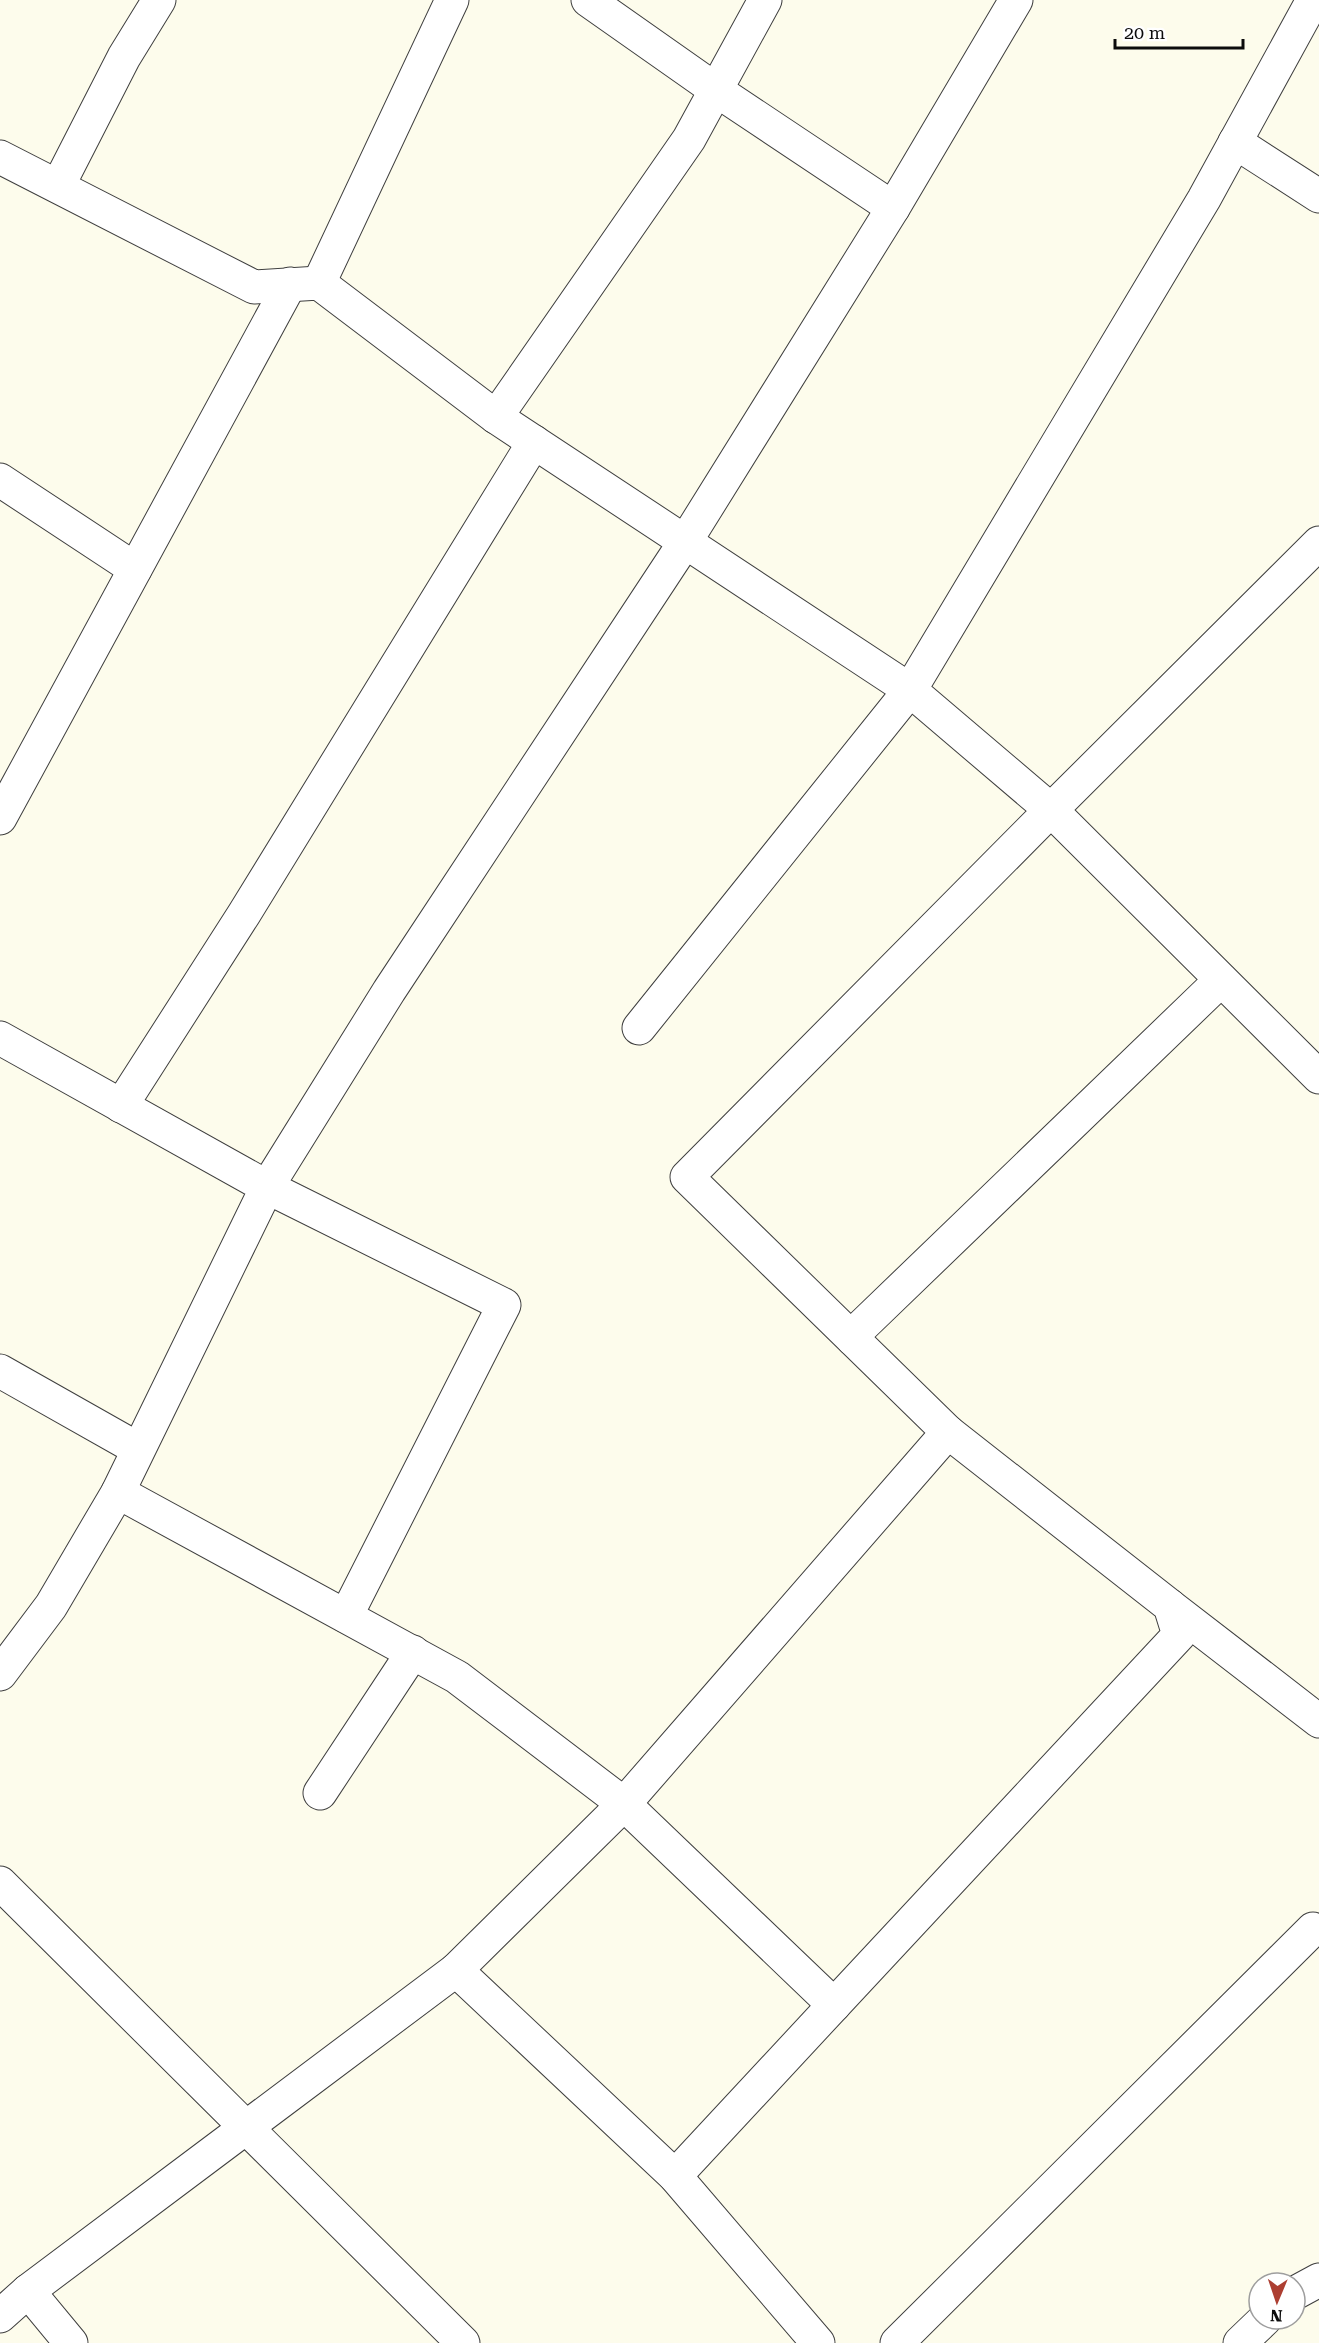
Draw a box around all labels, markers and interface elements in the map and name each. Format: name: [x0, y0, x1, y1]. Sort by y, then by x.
scale bar: [1115, 12, 1242, 50]
text: 20 m: [1124, 22, 1165, 43]
north arrow: [1247, 2271, 1307, 2331]
text: N: [1270, 2306, 1283, 2325]

